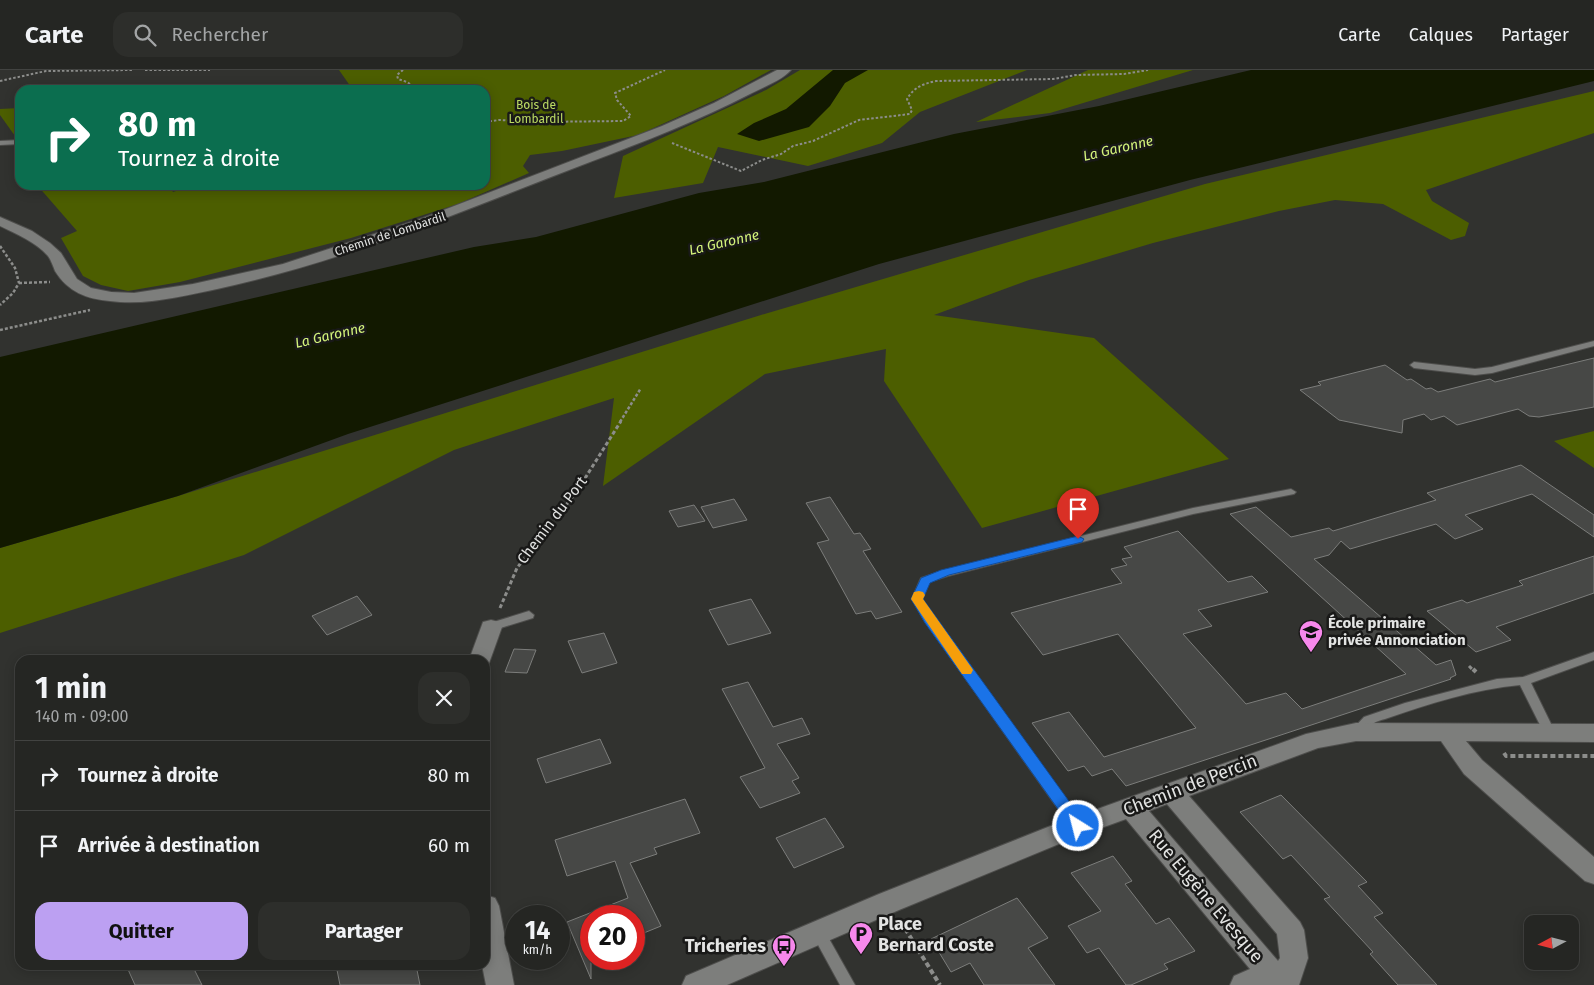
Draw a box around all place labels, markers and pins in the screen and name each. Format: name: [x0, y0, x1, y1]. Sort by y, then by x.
pin: [1057, 488, 1099, 539]
place label: École primaire privée Annonciation: [1328, 614, 1466, 649]
school or university icon: École primaire privée Annonciation: [1298, 619, 1324, 653]
place label: Place Bernard Coste: [878, 913, 994, 956]
parking icon: Place Bernard Coste: [848, 921, 874, 955]
bus stop icon: Tricheries: [771, 933, 797, 967]
place label: Tricheries: [685, 935, 766, 957]

